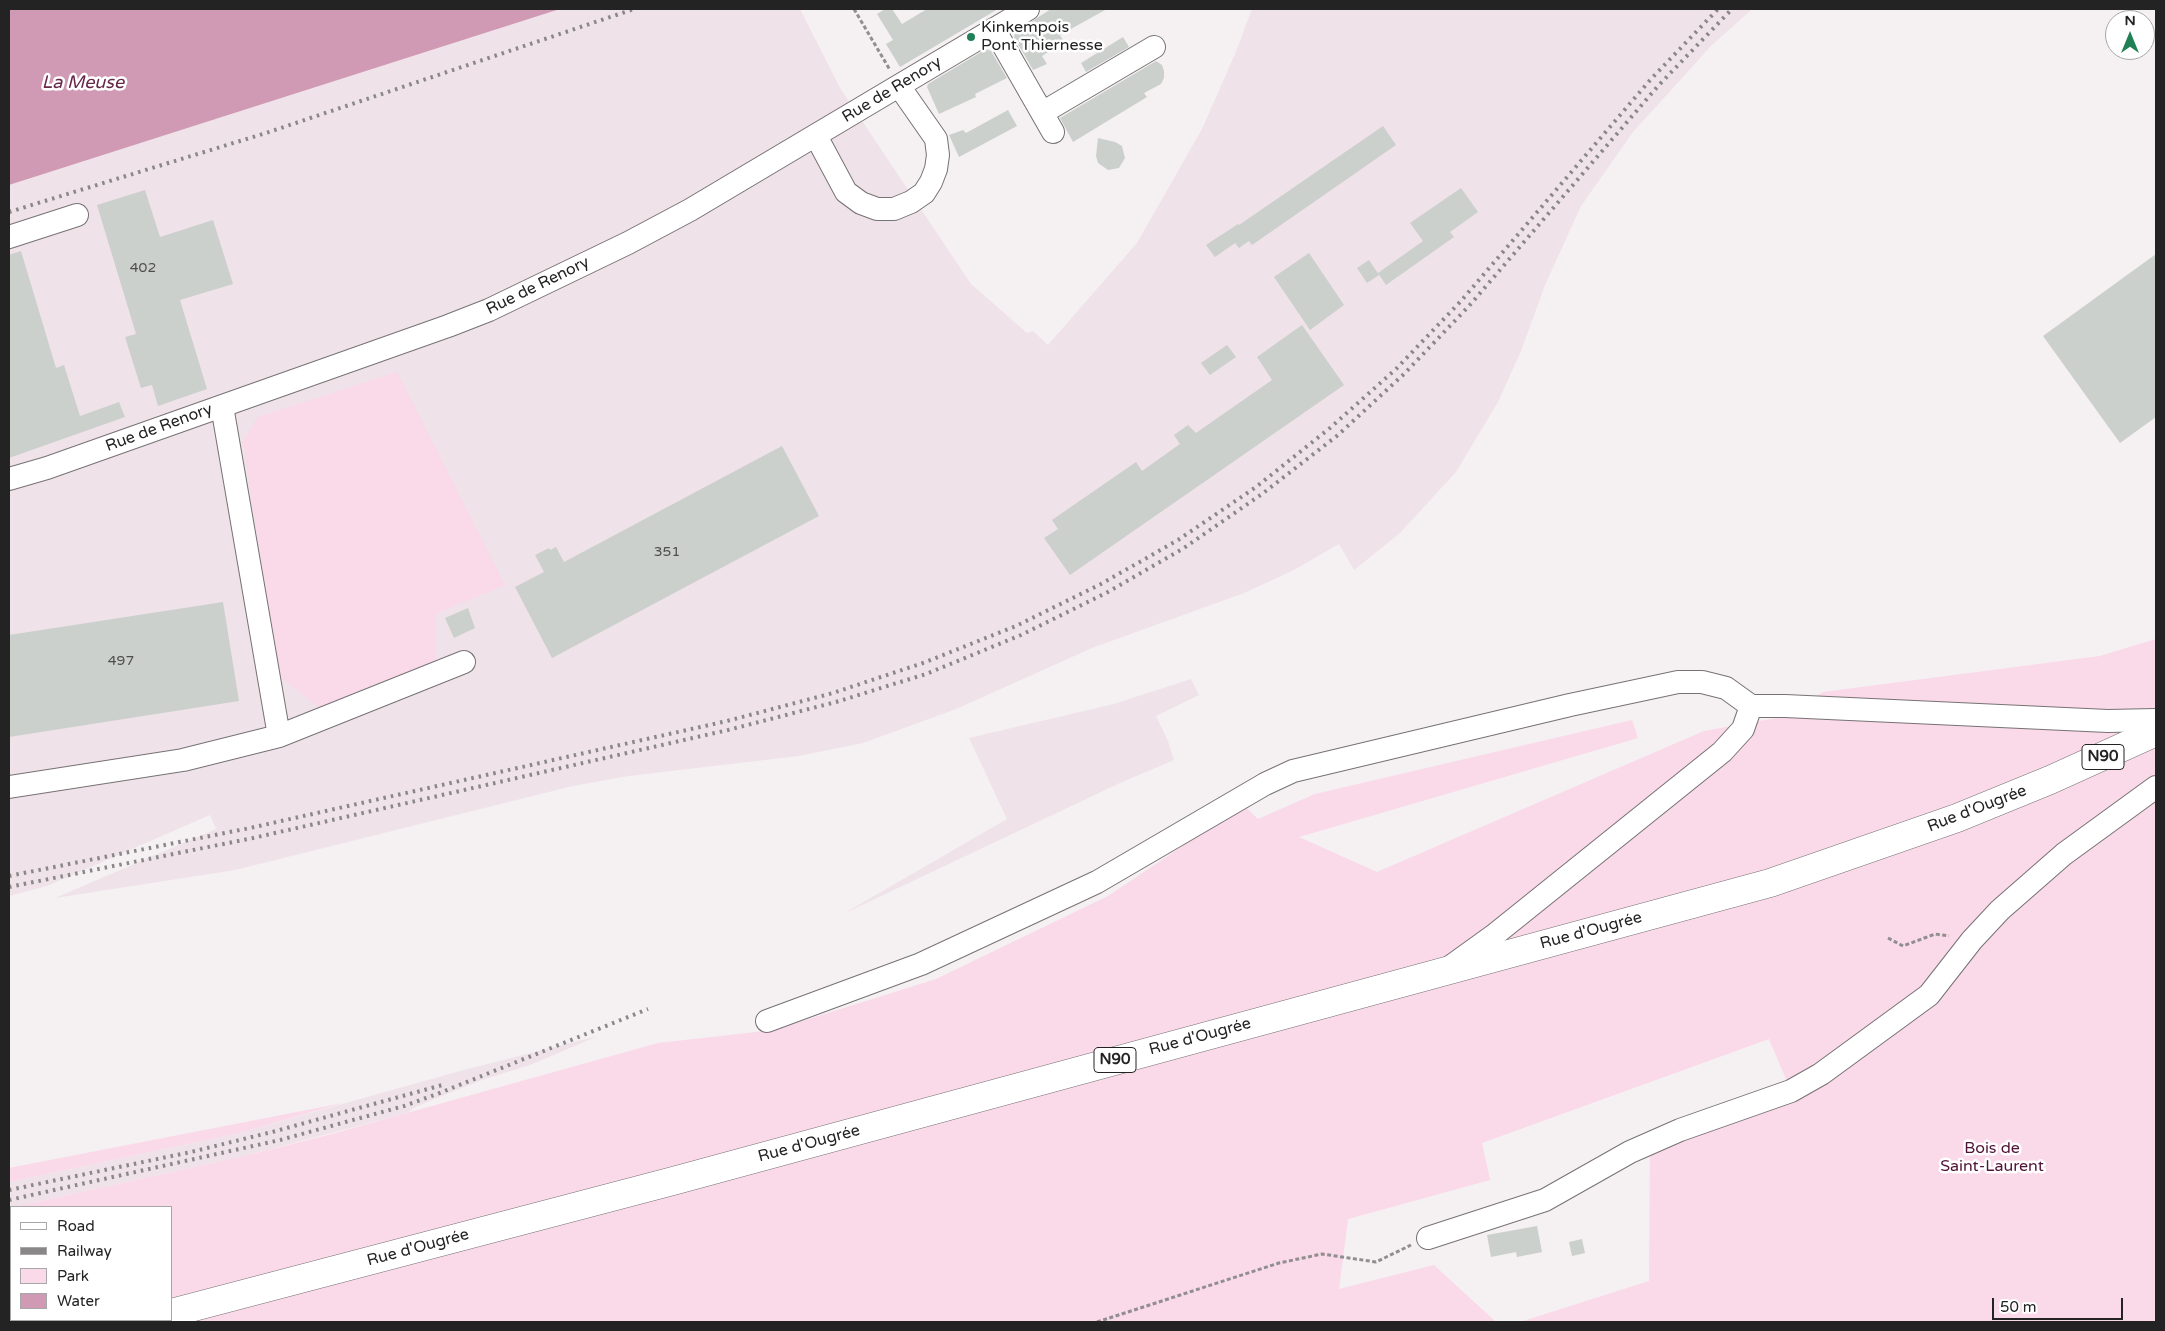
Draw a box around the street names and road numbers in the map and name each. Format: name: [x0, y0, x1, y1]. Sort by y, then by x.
street label: Rue de Renory: [839, 53, 945, 127]
street label: Rue de Renory: [483, 253, 593, 319]
street label: Rue de Renory: [103, 400, 215, 456]
road number: N90: [2082, 744, 2124, 770]
street label: Rue d'Ougrée: [1925, 781, 2029, 837]
street label: Rue d'Ougrée: [1538, 908, 1644, 954]
street label: Rue d'Ougrée: [1147, 1014, 1253, 1060]
road number: N90: [1094, 1048, 1136, 1072]
street label: Rue d'Ougrée: [756, 1121, 862, 1167]
street label: Rue d'Ougrée: [365, 1225, 471, 1271]

